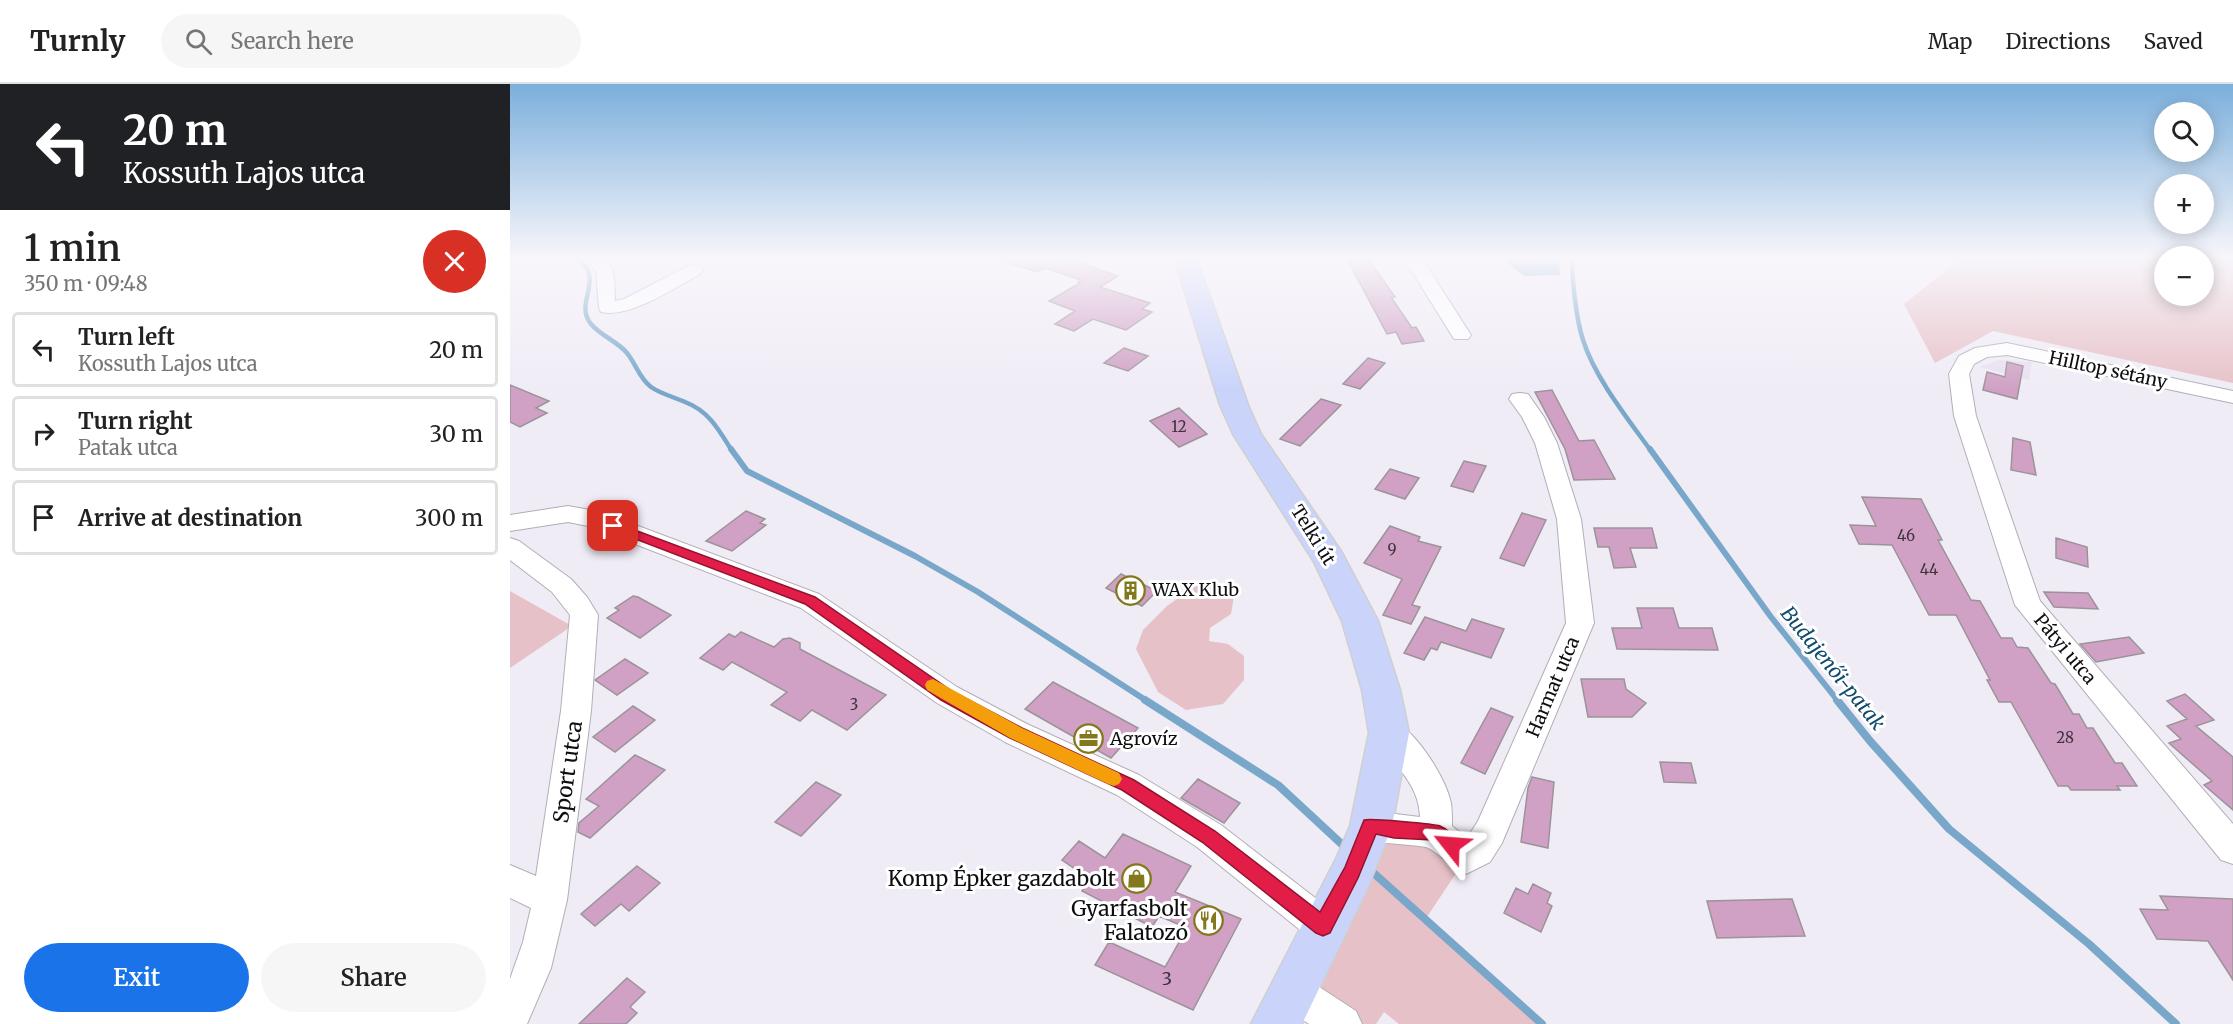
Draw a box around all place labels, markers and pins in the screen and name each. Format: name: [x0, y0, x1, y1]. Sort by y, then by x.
pin: [587, 500, 638, 551]
building icon: WAX Klub: [1115, 574, 1147, 606]
place label: WAX Klub: [1151, 578, 1239, 601]
office icon: Agrovíz: [1073, 723, 1105, 755]
place label: Agrovíz: [1109, 727, 1178, 750]
shop icon: Komp Épker gazdabolt: [1121, 863, 1153, 895]
place label: Komp Épker gazdabolt: [888, 864, 1116, 892]
place label: Gyarfasbolt Falatozó: [1071, 895, 1188, 946]
restaurant icon: Gyarfasbolt Falatozó: [1193, 905, 1225, 937]

